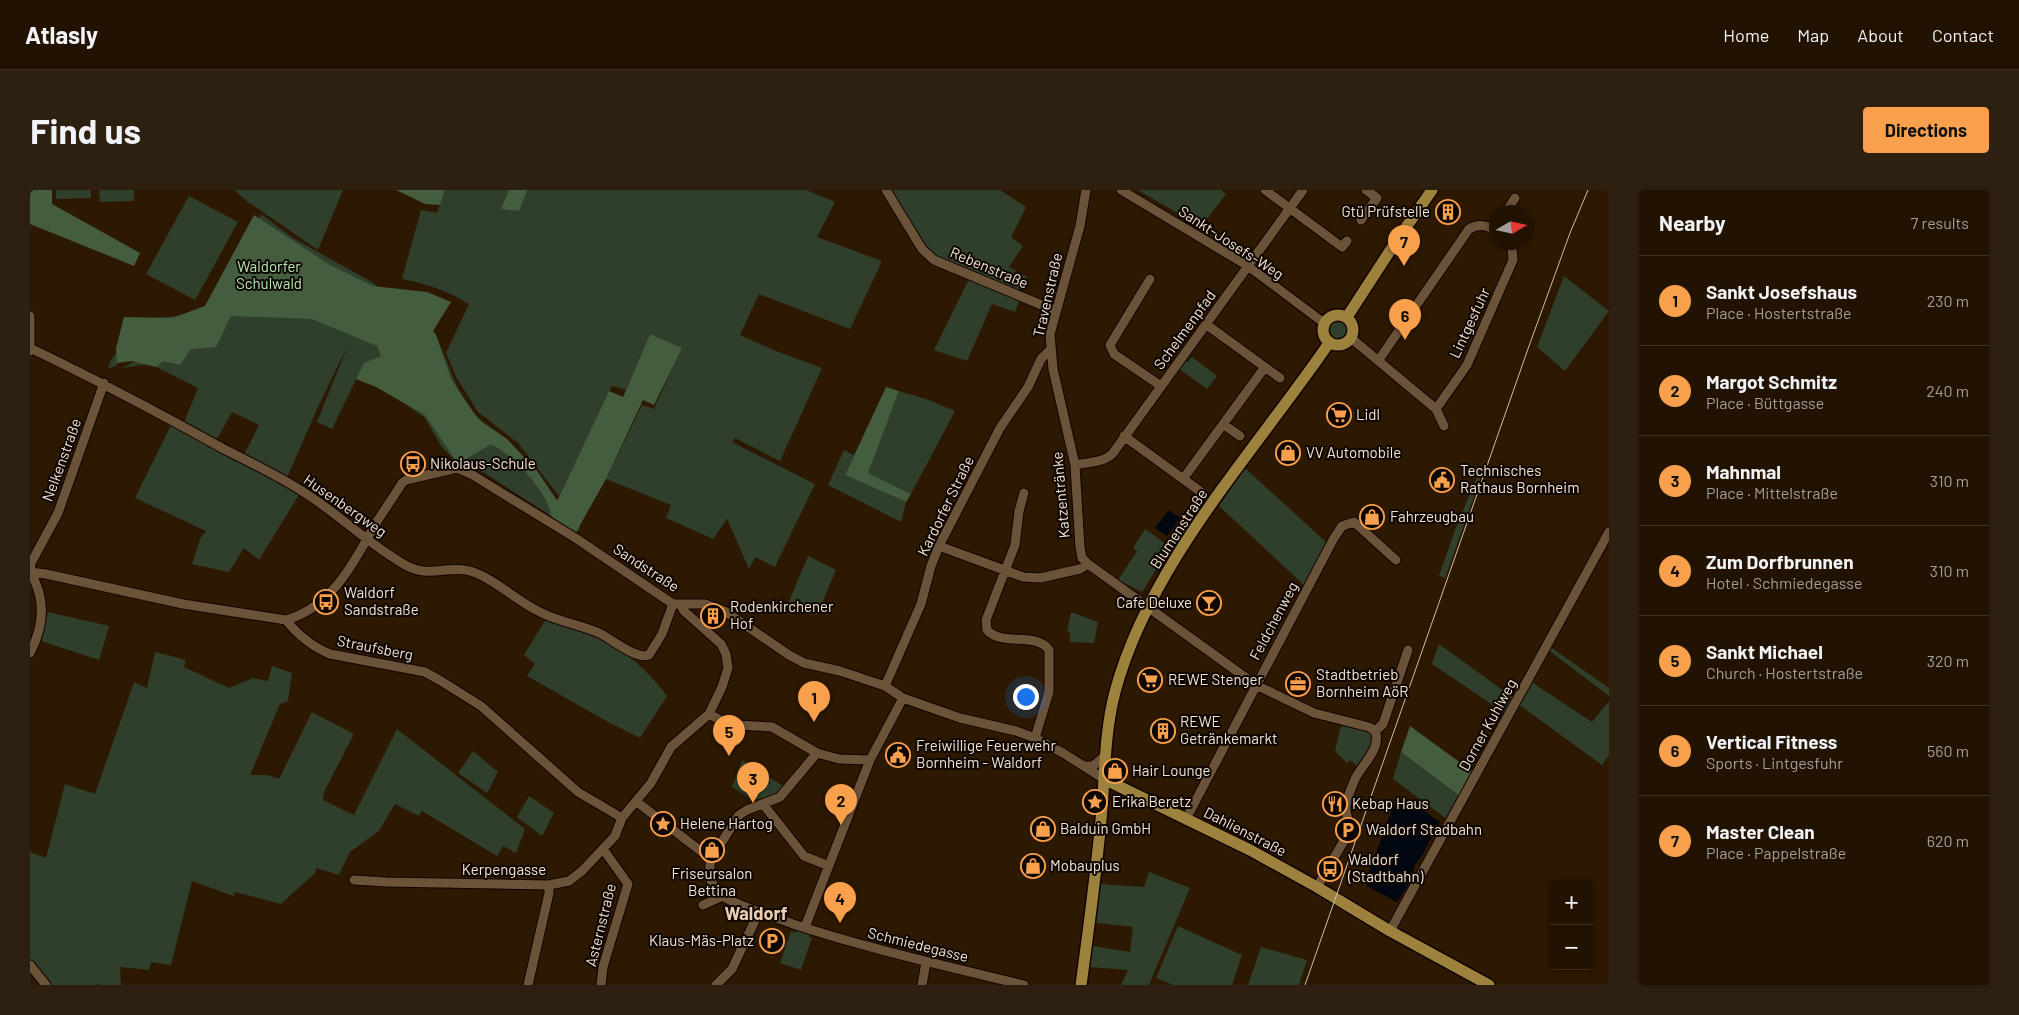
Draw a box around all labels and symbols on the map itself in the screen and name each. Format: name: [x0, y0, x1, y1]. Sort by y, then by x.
building icon: Gtü Prüfstelle: [1435, 199, 1461, 225]
street label: Sankt-Josefs-Weg: [1176, 201, 1287, 283]
place label: Gtü Prüfstelle: [1341, 202, 1430, 220]
north arrow: [1489, 205, 1534, 250]
pin: 7: [1388, 225, 1420, 266]
street label: Rebenstraße: [947, 243, 1031, 292]
street label: Travenstraße: [1029, 251, 1065, 339]
park label: Waldorfer Schulwald: [236, 257, 302, 292]
street label: Lintgesfuhr: [1445, 284, 1493, 361]
street label: Schelmenpfad: [1149, 286, 1219, 373]
pin: 6: [1389, 299, 1421, 340]
supermarket icon: Lidl: [1326, 402, 1352, 428]
place label: Lidl: [1356, 405, 1380, 423]
street label: Nelkenstraße: [38, 416, 84, 504]
shop icon: VV Automobile: [1275, 440, 1301, 466]
place label: VV Automobile: [1306, 443, 1401, 461]
bus stop icon: Nikolaus-Schule: [400, 451, 426, 477]
street label: Katzentränke: [1047, 451, 1073, 539]
street label: Kardorfer Straße: [913, 453, 977, 558]
place label: Nikolaus-Schule: [430, 454, 536, 472]
place label: Technisches Rathaus Bornheim: [1460, 461, 1580, 496]
public building icon: Technisches Rathaus Bornheim: [1429, 467, 1455, 493]
street label: Husenbergweg: [301, 470, 391, 540]
street label: Blumenstraße: [1146, 485, 1211, 572]
shop icon: Fahrzeugbau: [1359, 504, 1385, 530]
place label: Fahrzeugbau: [1390, 507, 1474, 525]
street label: Sandstraße: [610, 539, 683, 595]
street label: Feldchenweg: [1245, 578, 1301, 663]
place label: Waldorf Sandstraße: [344, 583, 419, 618]
bus stop icon: Waldorf Sandstraße: [313, 589, 339, 615]
bar icon: Cafe Deluxe: [1196, 590, 1222, 616]
place label: Cafe Deluxe: [1116, 593, 1192, 611]
place label: Rodenkirchener Hof: [730, 597, 834, 632]
building icon: Rodenkirchener Hof: [700, 603, 726, 629]
street label: Straufsberg: [336, 631, 415, 663]
place label: Stadtbetrieb Bornheim AöR: [1316, 665, 1408, 700]
supermarket icon: REWE Stenger: [1137, 667, 1163, 693]
place label: REWE Stenger: [1168, 670, 1264, 688]
office icon: Stadtbetrieb Bornheim AöR: [1285, 671, 1311, 697]
street label: Dorner Kuhlweg: [1454, 675, 1520, 774]
pin: 1: [798, 681, 830, 722]
your location: [1013, 684, 1039, 710]
place label: REWE Getränkemarkt: [1180, 712, 1277, 747]
pin: 5: [713, 715, 745, 756]
building icon: REWE Getränkemarkt: [1150, 718, 1176, 744]
place label: Freiwillige Feuerwehr Bornheim - Waldorf: [916, 736, 1056, 771]
public building icon: Freiwillige Feuerwehr Bornheim - Waldorf: [885, 742, 911, 768]
shop icon: Hair Lounge: [1102, 758, 1128, 784]
place label: Hair Lounge: [1132, 761, 1211, 779]
pin: 3: [737, 762, 769, 803]
pin: 2: [825, 784, 857, 825]
place icon: Erika Beretz: [1082, 789, 1108, 815]
restaurant icon: Kebap Haus: [1322, 791, 1348, 817]
place label: Erika Beretz: [1112, 792, 1192, 810]
place label: Kebap Haus: [1352, 794, 1429, 812]
street label: Dahlienstraße: [1201, 803, 1290, 860]
place icon: Helene Hartog: [650, 811, 676, 837]
place label: Helene Hartog: [680, 814, 773, 832]
shop icon: Balduin GmbH: [1030, 816, 1056, 842]
parking icon: Waldorf Stadbahn: [1335, 817, 1361, 843]
place label: Balduin GmbH: [1060, 819, 1151, 837]
place label: Waldorf Stadbahn: [1366, 820, 1482, 838]
shop icon: Friseursalon Bettina: [699, 837, 725, 863]
place label: Waldorf (Stadtbahn): [1347, 850, 1423, 885]
shop icon: Mobauplus: [1020, 853, 1046, 879]
place label: Mobauplus: [1050, 856, 1120, 874]
bus stop icon: Waldorf (Stadtbahn): [1317, 856, 1343, 882]
street label: Kerpengasse: [462, 860, 546, 878]
place label: Friseursalon Bettina: [672, 864, 752, 899]
street label: Asternstraße: [581, 881, 619, 968]
pin: 4: [824, 882, 856, 923]
district label: Waldorf: [725, 902, 787, 924]
street label: Schmiedegasse: [866, 923, 970, 965]
parking icon: Klaus-Mäs-Platz: [759, 928, 785, 954]
place label: Klaus-Mäs-Platz: [649, 931, 754, 949]

